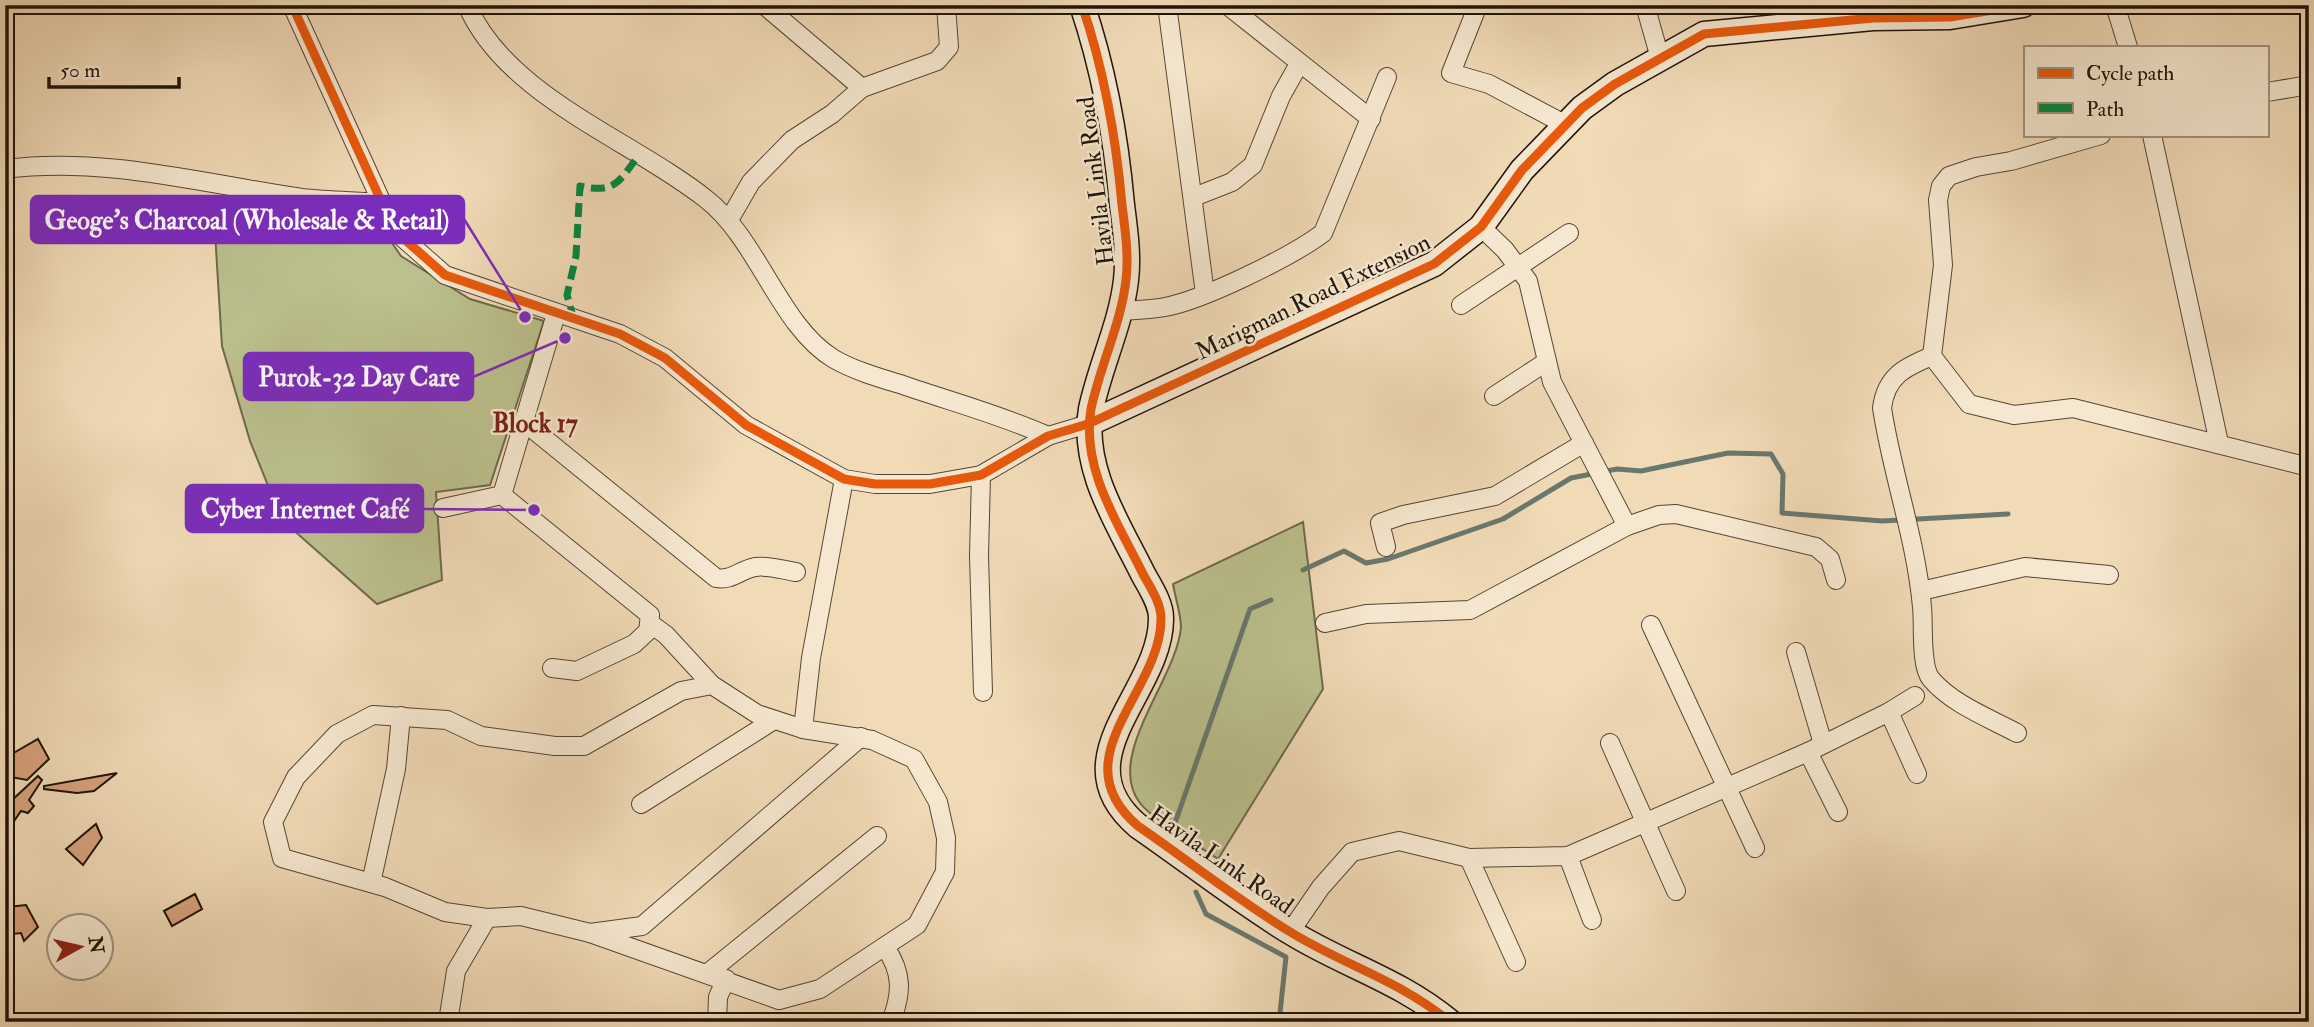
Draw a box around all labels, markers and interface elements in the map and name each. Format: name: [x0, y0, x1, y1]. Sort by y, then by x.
scale bar: [49, 46, 178, 90]
legend: [2024, 46, 2268, 136]
text: 50 m: [60, 57, 101, 84]
text: Cycle path: [2086, 60, 2174, 87]
street label: Havila Link Road: [1070, 95, 1122, 267]
text: Path: [2086, 96, 2124, 123]
callout: Geoge's Charcoal (Wholesale & Retail): [31, 196, 464, 243]
text: Geoge's Charcoal (Wholesale & Retail): [45, 205, 449, 238]
street label: Marigman Road Extension: [1190, 227, 1436, 367]
callout: Purok-32 Day Care: [244, 353, 473, 400]
text: Purok-32 Day Care: [258, 362, 460, 395]
district label: Block 17: [492, 408, 578, 440]
callout: Cyber Internet Café: [186, 485, 423, 532]
text: Cyber Internet Café: [201, 494, 410, 527]
street label: Havila Link Road: [1143, 799, 1300, 922]
north arrow: [46, 912, 116, 982]
text: N: [83, 934, 109, 956]

